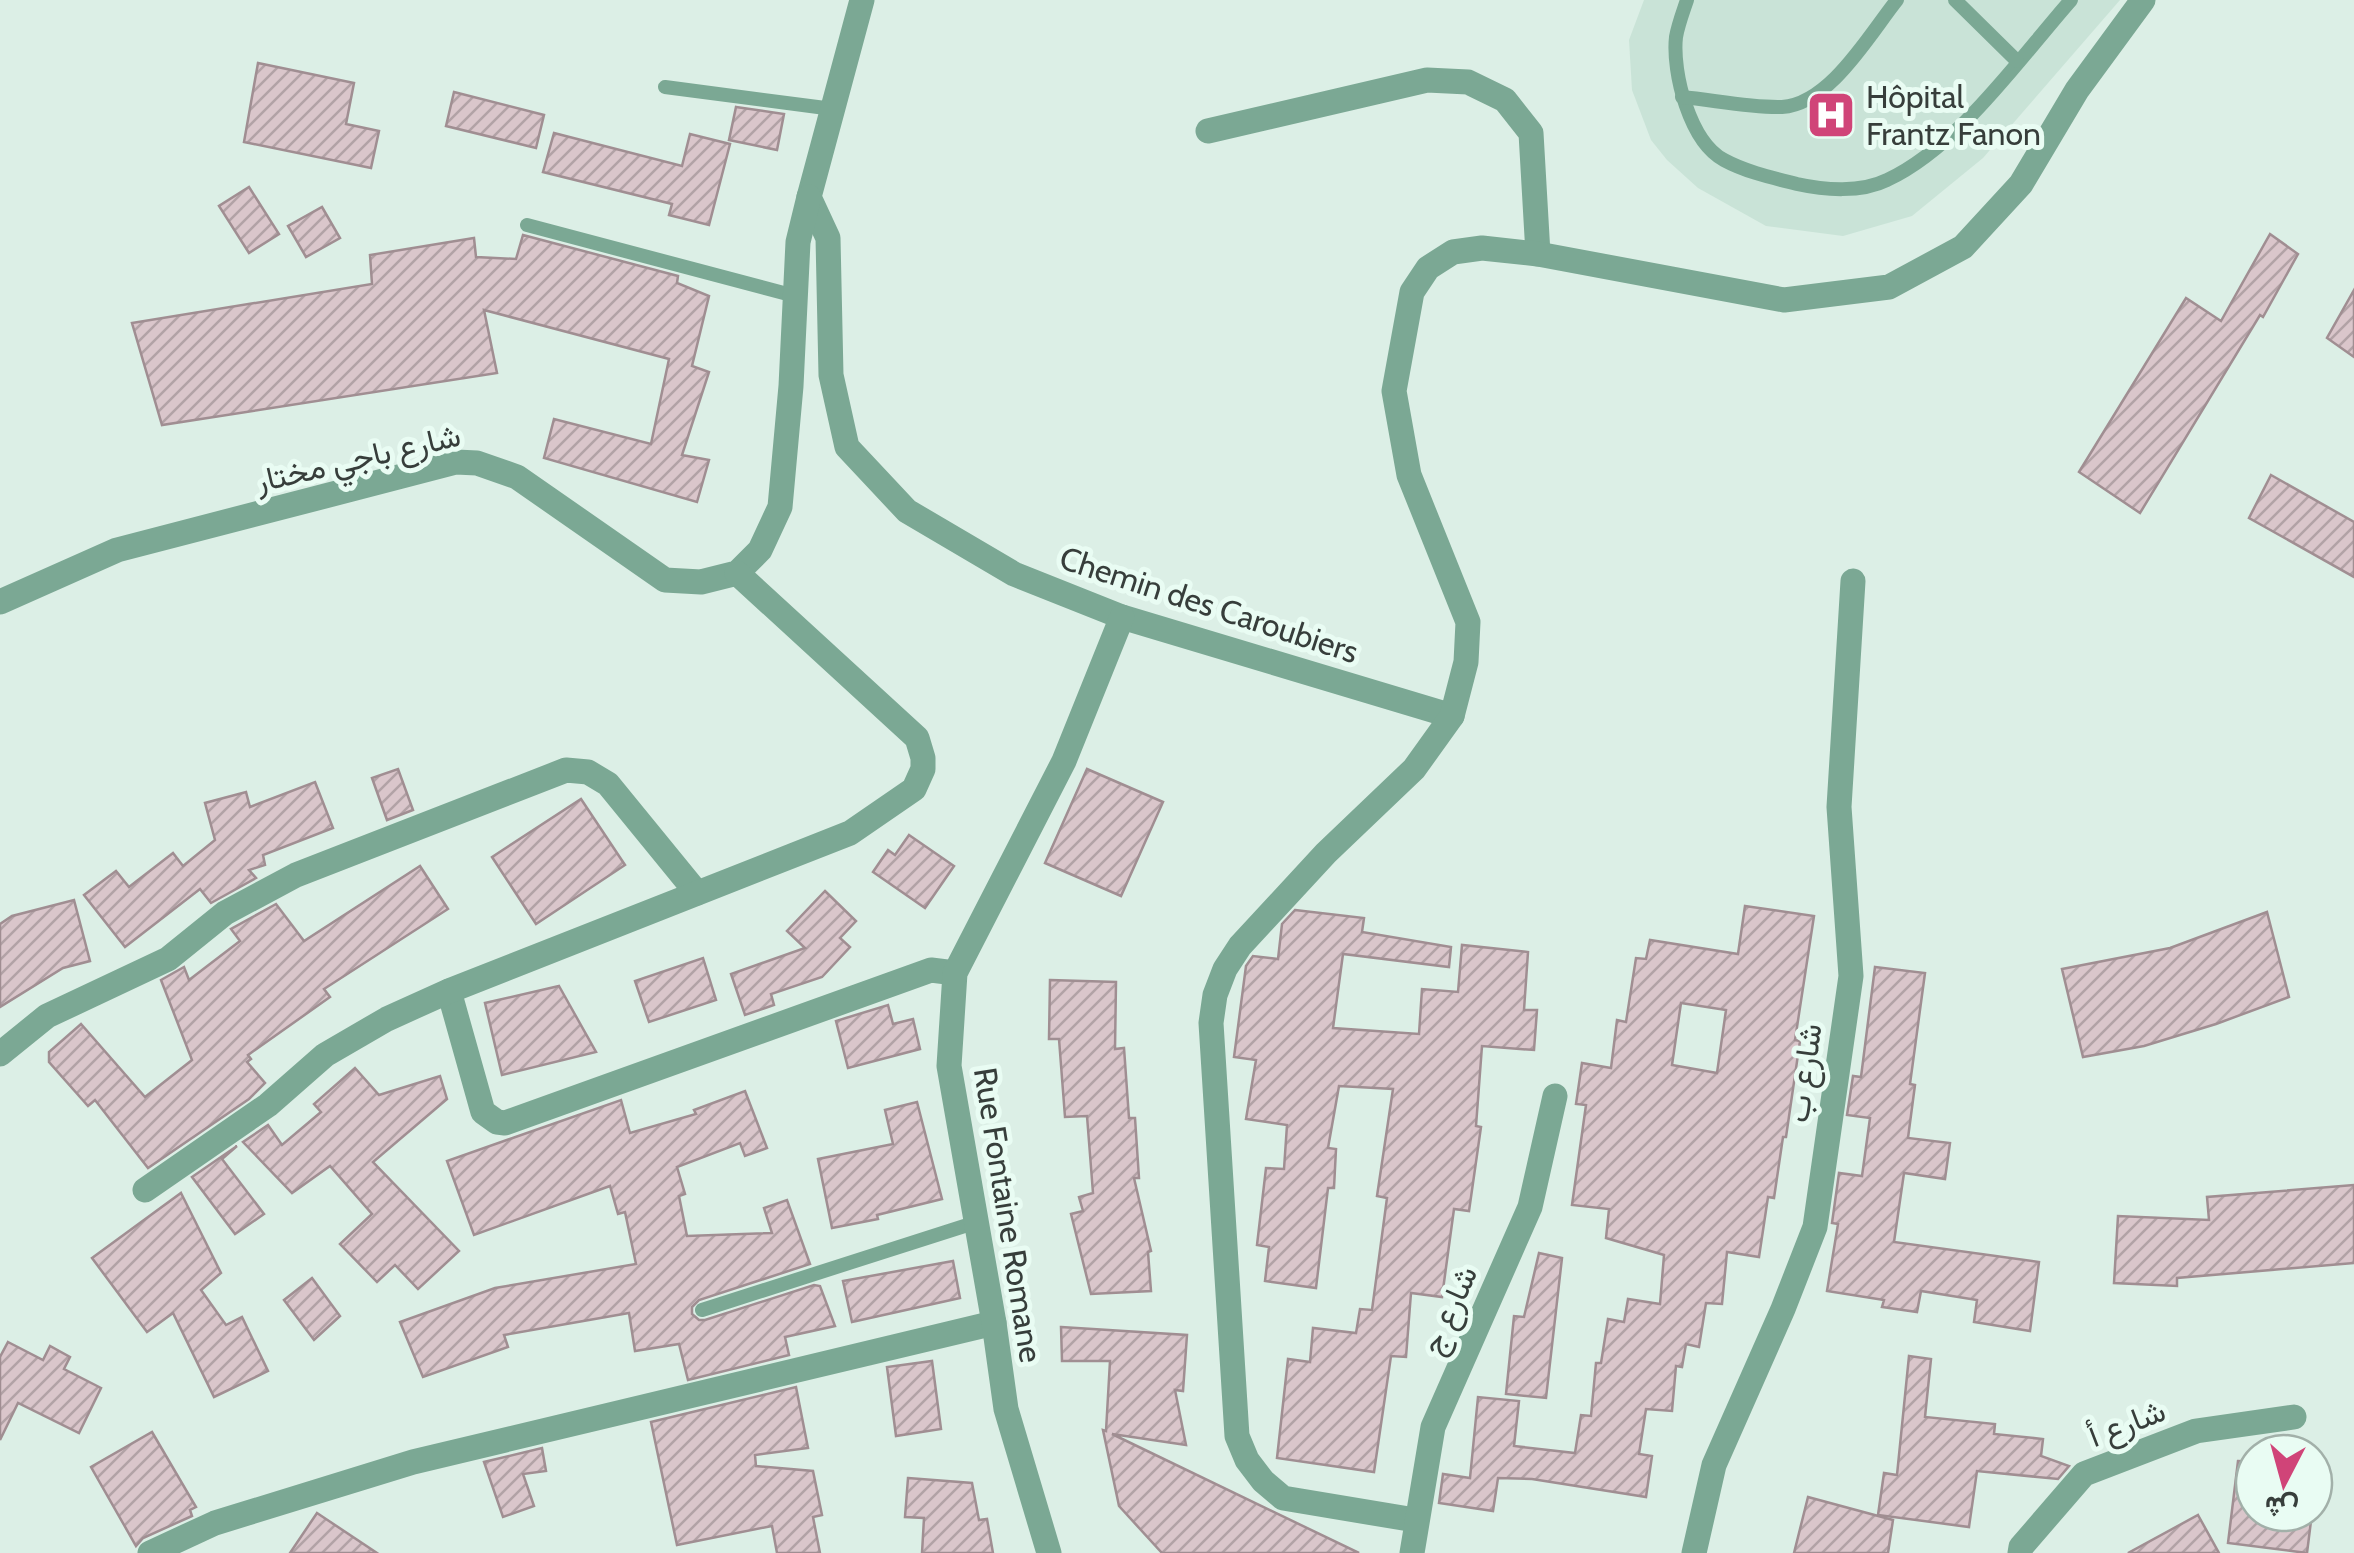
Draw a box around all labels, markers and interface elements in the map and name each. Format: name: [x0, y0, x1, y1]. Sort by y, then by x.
place label: Hôpital Frantz Fanon: [1866, 77, 2041, 153]
hospital icon: Hôpital Frantz Fanon: [1805, 89, 1857, 141]
street label: شارع باجي مختار: [251, 415, 466, 507]
street label: Chemin des Caroubiers: [1055, 538, 1363, 671]
street label: شارع ب: [1777, 1021, 1833, 1125]
street label: Rue Fontaine Romane: [966, 1065, 1051, 1365]
street label: شارع ج: [1412, 1259, 1488, 1361]
street label: شارع أ: [2083, 1390, 2172, 1458]
north arrow: [2234, 1433, 2334, 1533]
text: ش: [2263, 1489, 2300, 1527]

